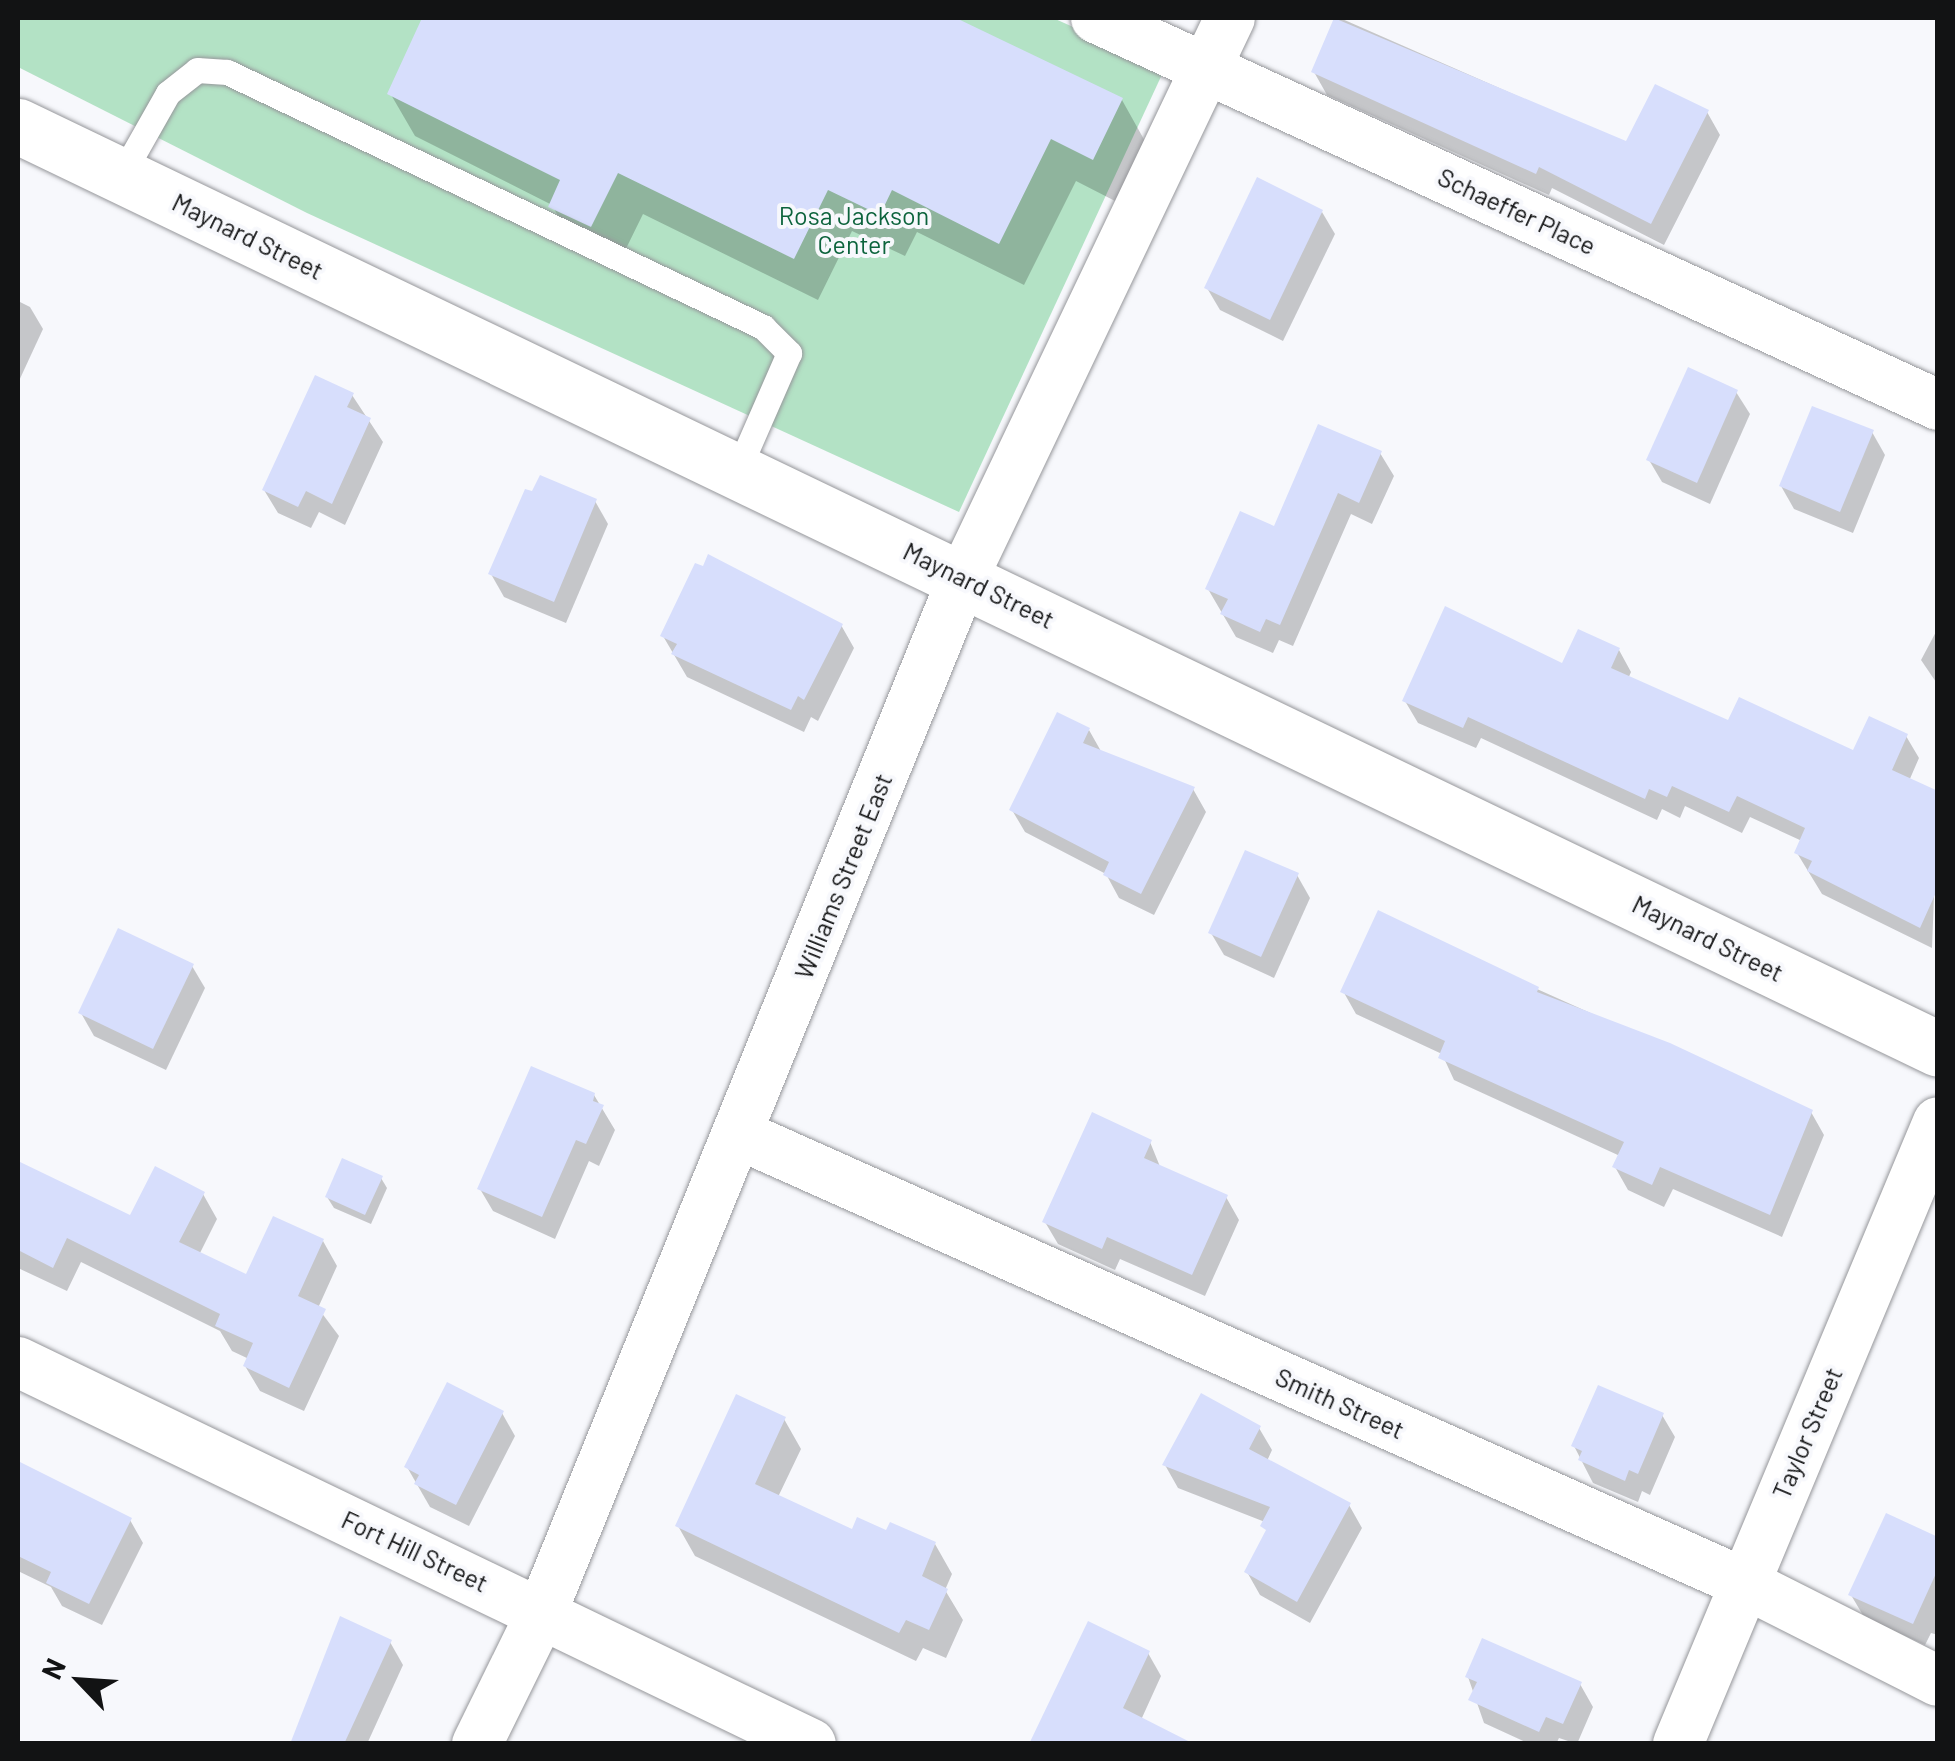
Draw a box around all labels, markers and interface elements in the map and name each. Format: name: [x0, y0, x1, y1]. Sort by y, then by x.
street label: Schaeffer Place: [1433, 161, 1601, 261]
street label: Maynard Street: [168, 187, 328, 285]
park label: Rosa Jackson Center: [779, 201, 929, 260]
street label: Maynard Street: [899, 536, 1059, 634]
street label: Williams Street East: [788, 769, 898, 983]
street label: Maynard Street: [1628, 889, 1788, 987]
street label: Smith Street: [1271, 1361, 1409, 1445]
street label: Taylor Street: [1766, 1363, 1848, 1503]
street label: Fort Hill Street: [337, 1504, 493, 1598]
north arrow: [30, 1631, 130, 1731]
text: N: [33, 1653, 72, 1684]

